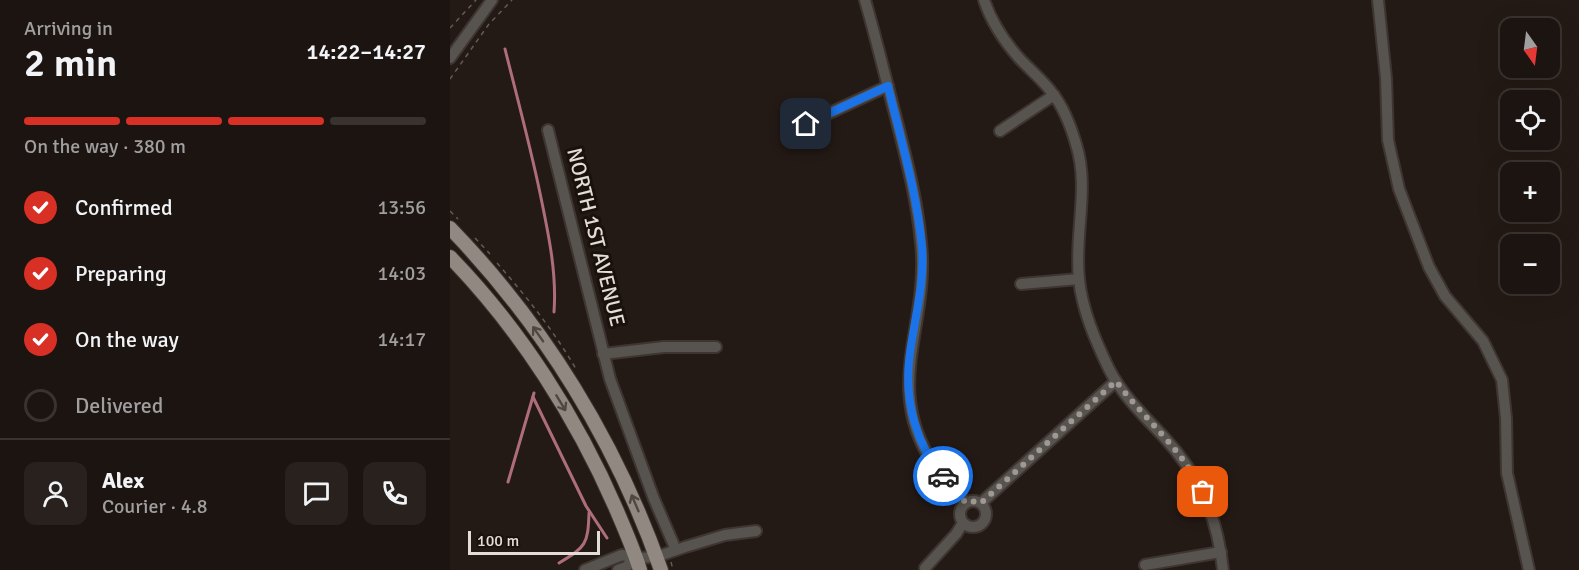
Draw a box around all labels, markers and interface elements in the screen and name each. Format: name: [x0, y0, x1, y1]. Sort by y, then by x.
text: Arriving in: [24, 16, 113, 41]
north arrow: [1500, 18, 1560, 78]
map controls: [1500, 18, 1560, 294]
text: 14:22–14:27: [307, 38, 426, 65]
text: 2 min: [24, 39, 117, 87]
button: locate: [1500, 90, 1560, 150]
pin: [780, 98, 831, 149]
icon: home: [789, 107, 822, 140]
text: On the way · 380 m: [24, 134, 186, 159]
street label: NORTH 1ST AVENUE: [561, 145, 631, 329]
button: +: [1500, 162, 1560, 222]
icon: check: [24, 191, 57, 224]
text: Confirmed: [75, 194, 173, 221]
text: 13:56: [377, 195, 426, 220]
button: −: [1500, 234, 1560, 294]
icon: check: [24, 257, 57, 290]
text: Preparing: [75, 260, 167, 287]
text: 14:03: [377, 261, 426, 286]
icon: check: [24, 323, 57, 356]
text: On the way: [75, 326, 179, 353]
one-way arrow: [532, 326, 544, 343]
text: 14:17: [377, 327, 426, 352]
text: Delivered: [75, 392, 163, 419]
one-way arrow: [556, 394, 568, 411]
courier: [913, 446, 973, 506]
icon: car: [927, 460, 960, 493]
button: person: [24, 462, 87, 525]
button: chat: [285, 462, 348, 525]
button: phone: [363, 462, 426, 525]
pin: [1177, 466, 1228, 517]
text: Alex: [102, 467, 144, 494]
icon: bag: [1186, 475, 1219, 508]
text: Courier · 4.8: [102, 494, 208, 519]
one-way arrow: [628, 494, 640, 512]
scale bar: [468, 528, 600, 556]
text: 100 m: [477, 531, 519, 551]

